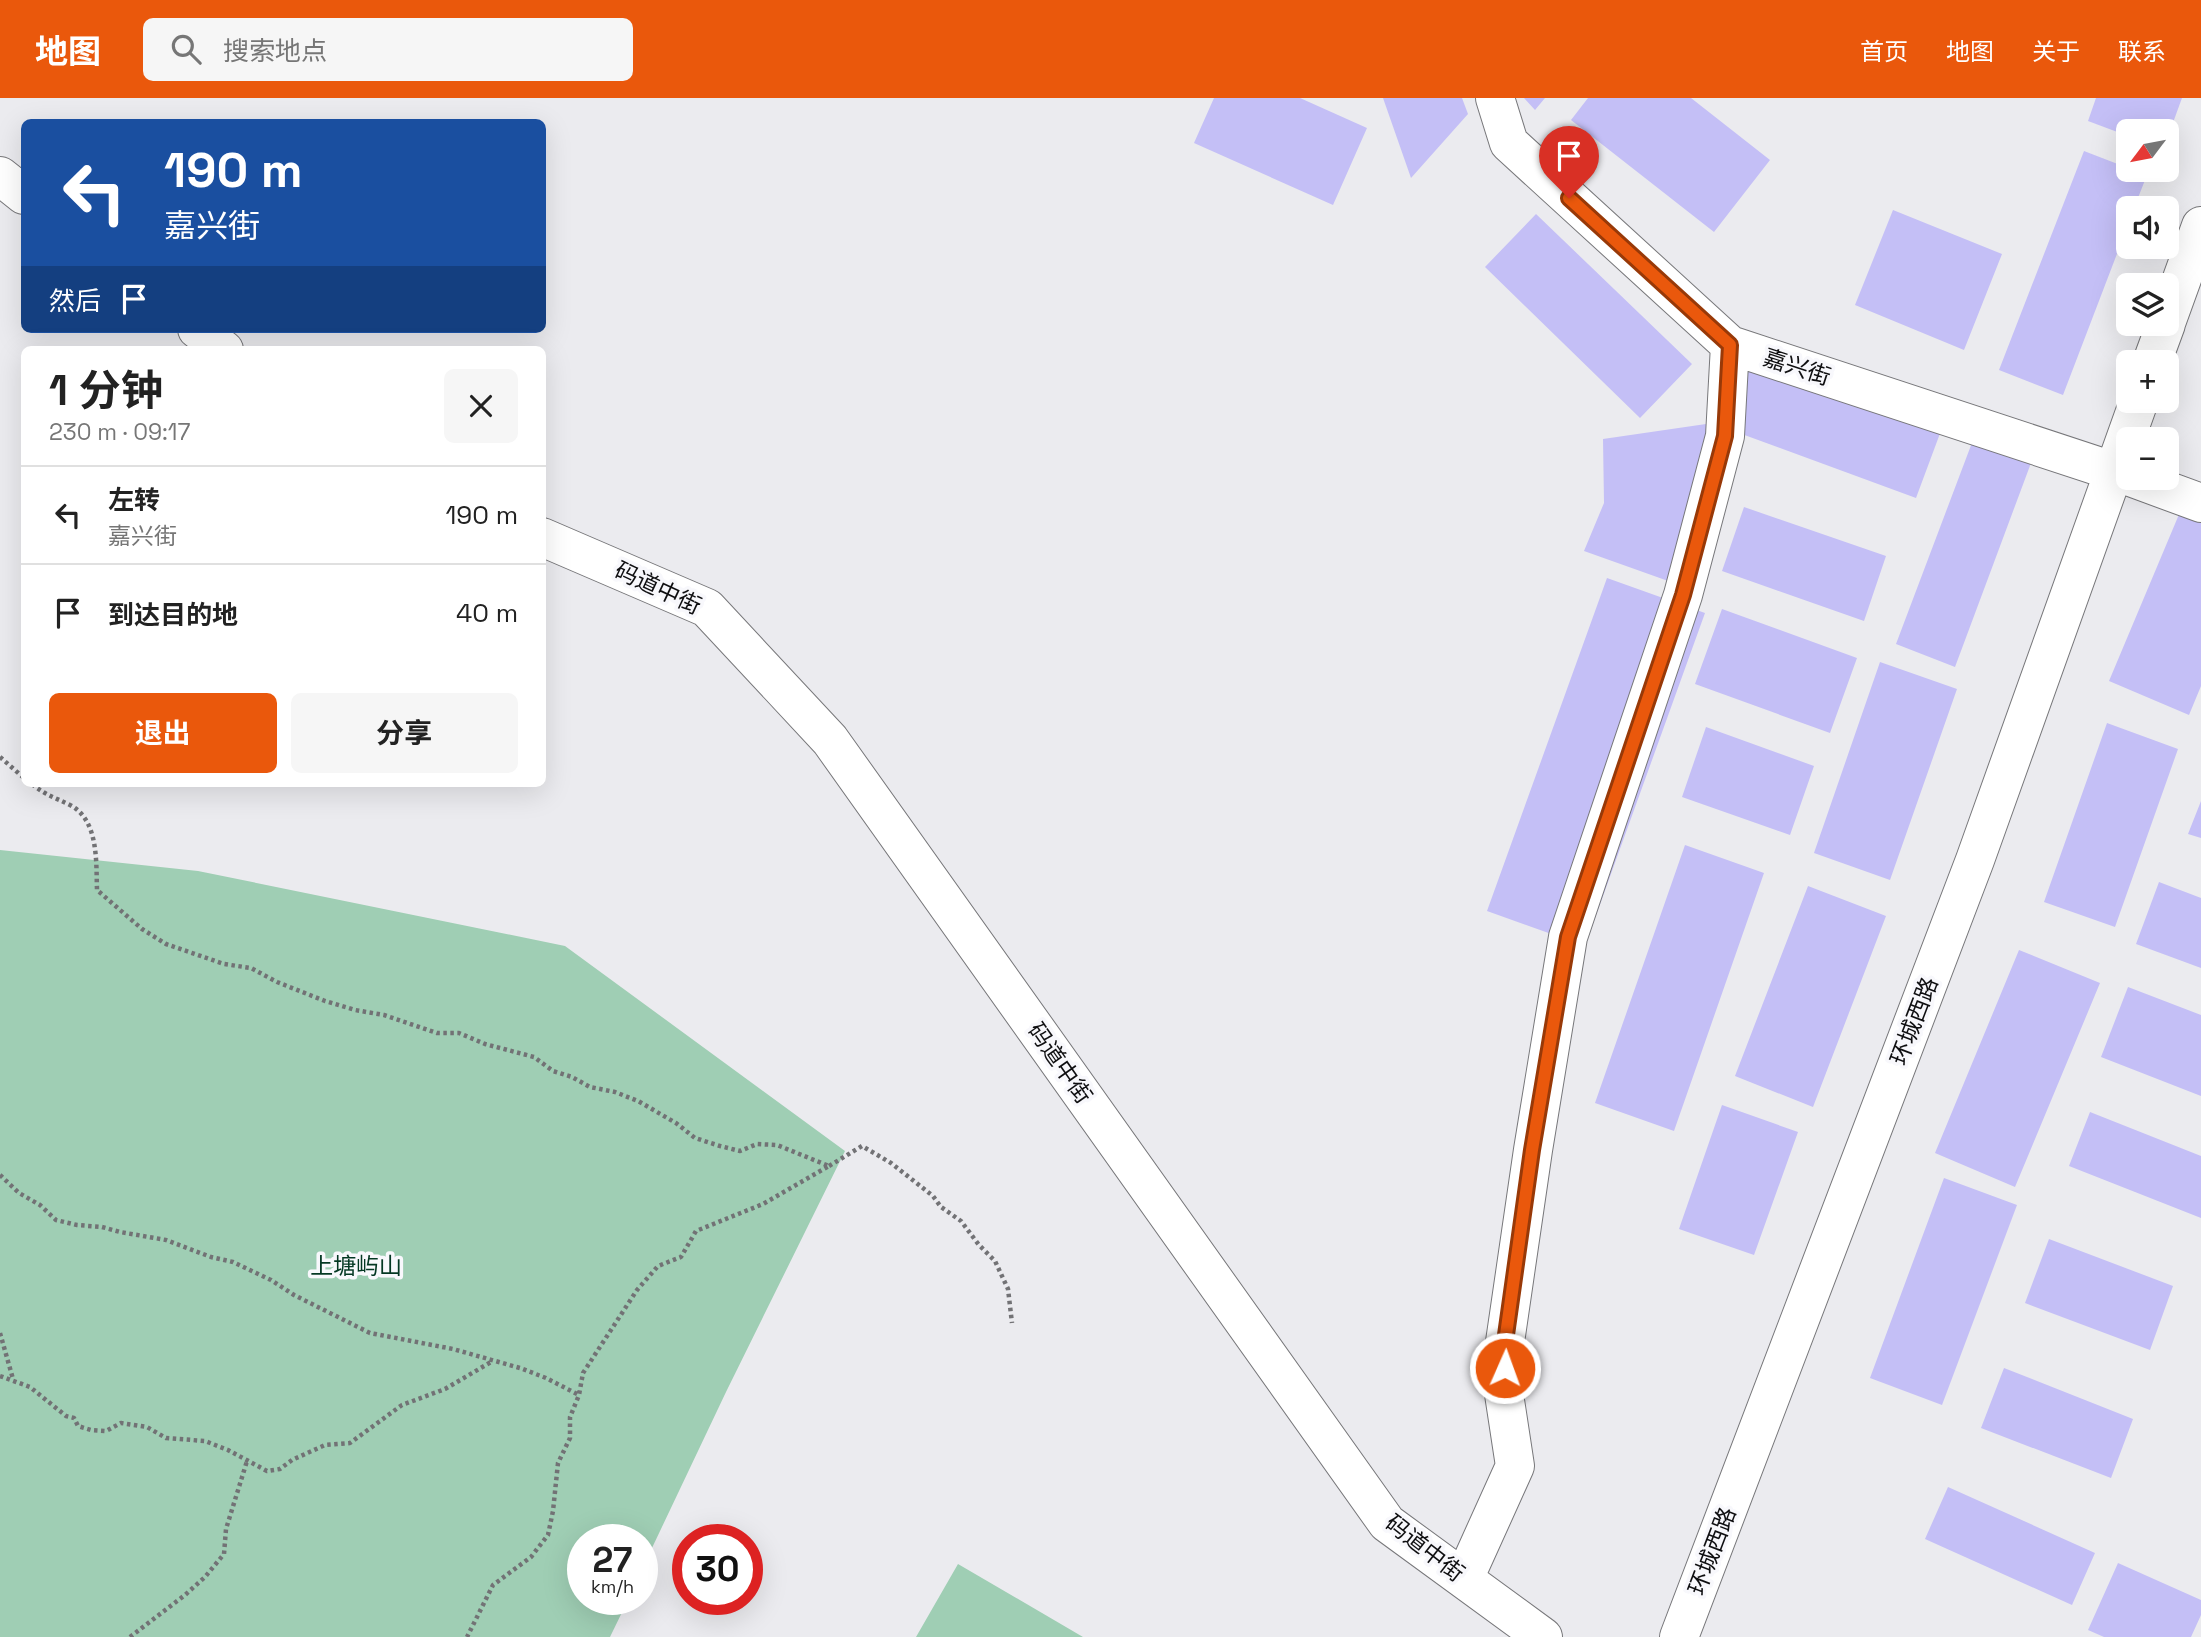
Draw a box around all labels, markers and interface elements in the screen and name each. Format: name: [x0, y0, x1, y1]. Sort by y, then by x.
search box: [143, 18, 633, 81]
icon: search: [167, 30, 205, 68]
text: 地图: [35, 31, 101, 73]
text: 搜索地点: [223, 34, 327, 68]
text: 首页: [1860, 36, 1908, 67]
text: 地图: [1946, 36, 1994, 67]
text: 关于: [2032, 36, 2080, 67]
text: 联系: [2118, 36, 2166, 67]
north arrow: [2116, 119, 2179, 182]
map controls: [2116, 119, 2179, 490]
pin: [1539, 126, 1599, 198]
icon: arrive: [1550, 137, 1588, 175]
text: 190 m: [164, 139, 302, 201]
icon: left: [49, 147, 140, 238]
button: sound: [2116, 196, 2179, 259]
text: 嘉兴街: [164, 206, 260, 246]
button: layers: [2116, 273, 2179, 336]
icon: arrive: [115, 280, 153, 318]
text: 然后: [49, 284, 101, 318]
street label: 嘉兴街: [1760, 342, 1834, 392]
button: +: [2116, 350, 2179, 413]
text: 1 分钟: [49, 364, 163, 417]
button: close: [444, 369, 518, 443]
text: 230 m · 09:17: [49, 417, 190, 447]
button: −: [2116, 427, 2179, 490]
text: 左转: [108, 483, 160, 517]
icon: left: [49, 496, 87, 534]
text: 190 m: [446, 498, 518, 532]
text: 嘉兴街: [108, 521, 177, 551]
street label: 码道中街: [610, 555, 706, 621]
icon: arrive: [49, 594, 87, 632]
text: 40 m: [456, 596, 518, 630]
text: 到达目的地: [108, 598, 238, 632]
button: 退出: [49, 693, 277, 773]
button: 分享: [291, 693, 518, 773]
street label: 环城西路: [1884, 973, 1944, 1069]
street label: 码道中街: [1021, 1017, 1099, 1109]
park label: 上塘屿山: [310, 1251, 402, 1281]
position arrow: [1468, 1331, 1542, 1405]
street label: 环城西路: [1682, 1503, 1742, 1599]
street label: 码道中街: [1380, 1508, 1470, 1588]
speed limit sign: 30: [672, 1524, 763, 1615]
text: 27: [593, 1538, 632, 1582]
text: km/h: [591, 1575, 634, 1598]

